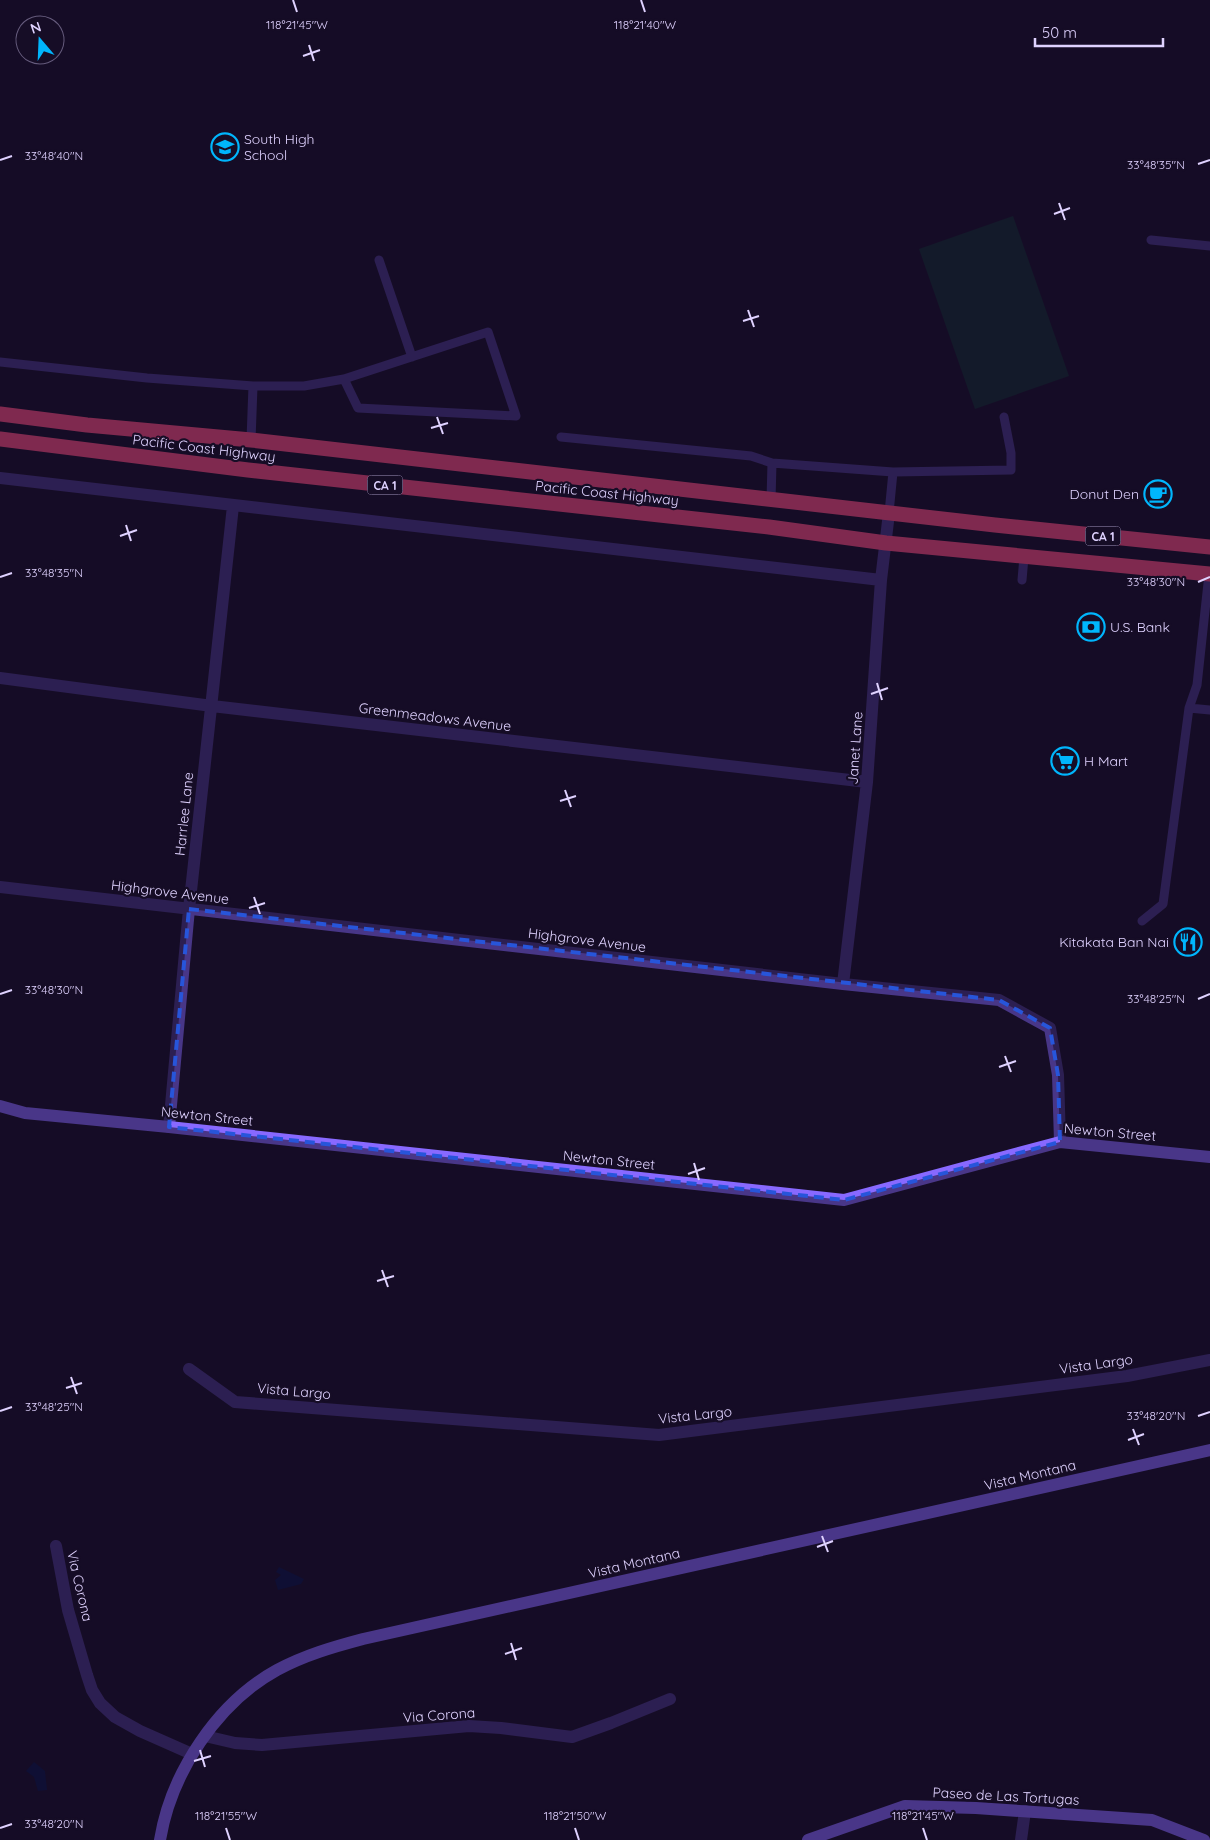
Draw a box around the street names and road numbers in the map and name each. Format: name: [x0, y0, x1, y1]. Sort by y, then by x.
street label: Pacific Coast Highway: [131, 430, 277, 466]
road number: CA 1: [368, 476, 402, 494]
street label: Pacific Coast Highway: [534, 477, 680, 509]
road number: CA 1: [1086, 526, 1120, 546]
street label: Greenmeadows Avenue: [358, 699, 512, 735]
street label: Janet Lane: [843, 711, 867, 785]
street label: Harrlee Lane: [171, 771, 197, 857]
street label: Highgrove Avenue: [110, 876, 230, 908]
street label: Highgrove Avenue: [527, 924, 647, 956]
street label: Newton Street: [160, 1102, 254, 1130]
street label: Newton Street: [1063, 1119, 1157, 1145]
street label: Newton Street: [562, 1146, 656, 1174]
street label: Vista Largo: [1058, 1350, 1134, 1378]
street label: Vista Largo: [256, 1379, 332, 1403]
street label: Vista Largo: [657, 1402, 733, 1428]
street label: Vista Montana: [982, 1456, 1078, 1494]
street label: Vista Montana: [586, 1544, 682, 1582]
street label: Via Corona: [63, 1549, 97, 1623]
street label: Via Corona: [402, 1703, 476, 1727]
street label: Paseo de Las Tortugas: [932, 1783, 1080, 1809]

